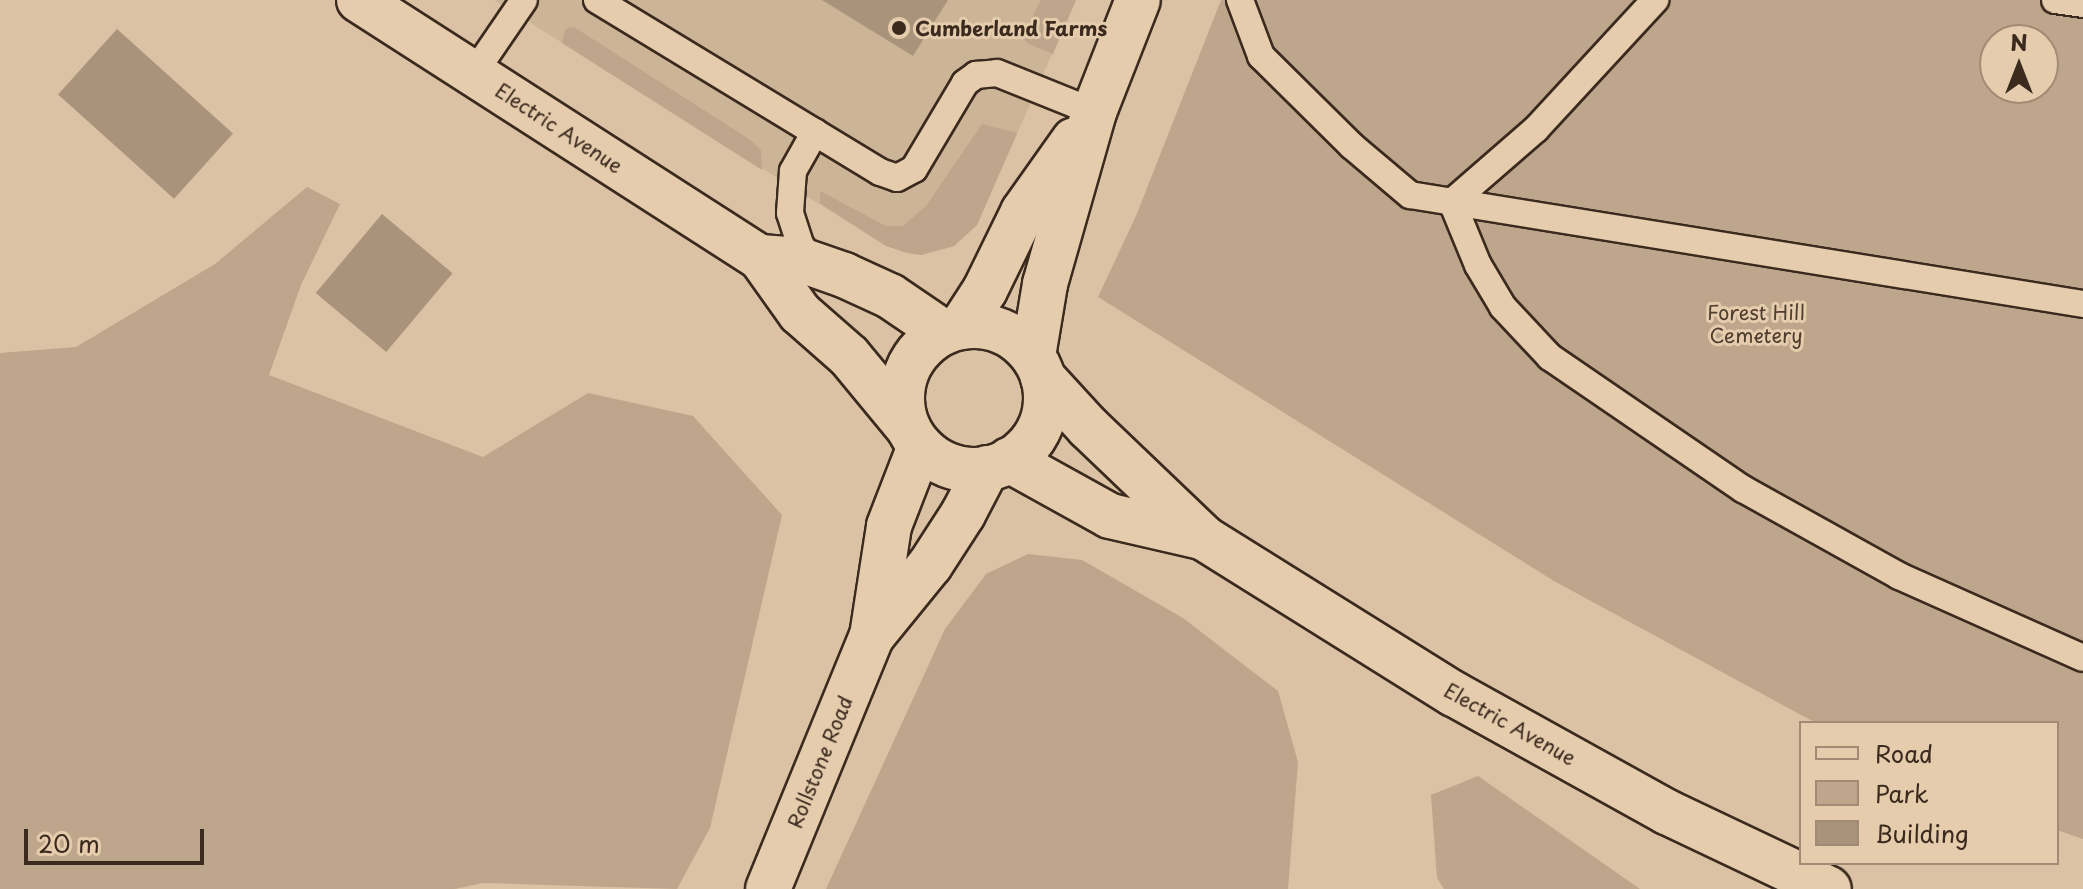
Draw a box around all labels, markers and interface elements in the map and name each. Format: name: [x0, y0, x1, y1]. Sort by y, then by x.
place label: Cumberland Farms: [915, 16, 1108, 40]
marker: Cumberland Farms: [890, 19, 908, 37]
north arrow: [1979, 24, 2059, 104]
text: N: [2010, 25, 2028, 58]
street label: Electric Avenue: [491, 78, 627, 178]
park label: Forest Hill Cemetery: [1707, 300, 1805, 347]
street label: Electric Avenue: [1441, 678, 1579, 770]
street label: Rollstone Road: [782, 692, 858, 832]
legend: [1799, 721, 2059, 865]
text: Road: [1875, 735, 1933, 771]
text: Park: [1875, 775, 1929, 811]
scale bar: [28, 813, 208, 863]
text: Building: [1875, 815, 1969, 851]
text: 20 m: [38, 825, 100, 861]

